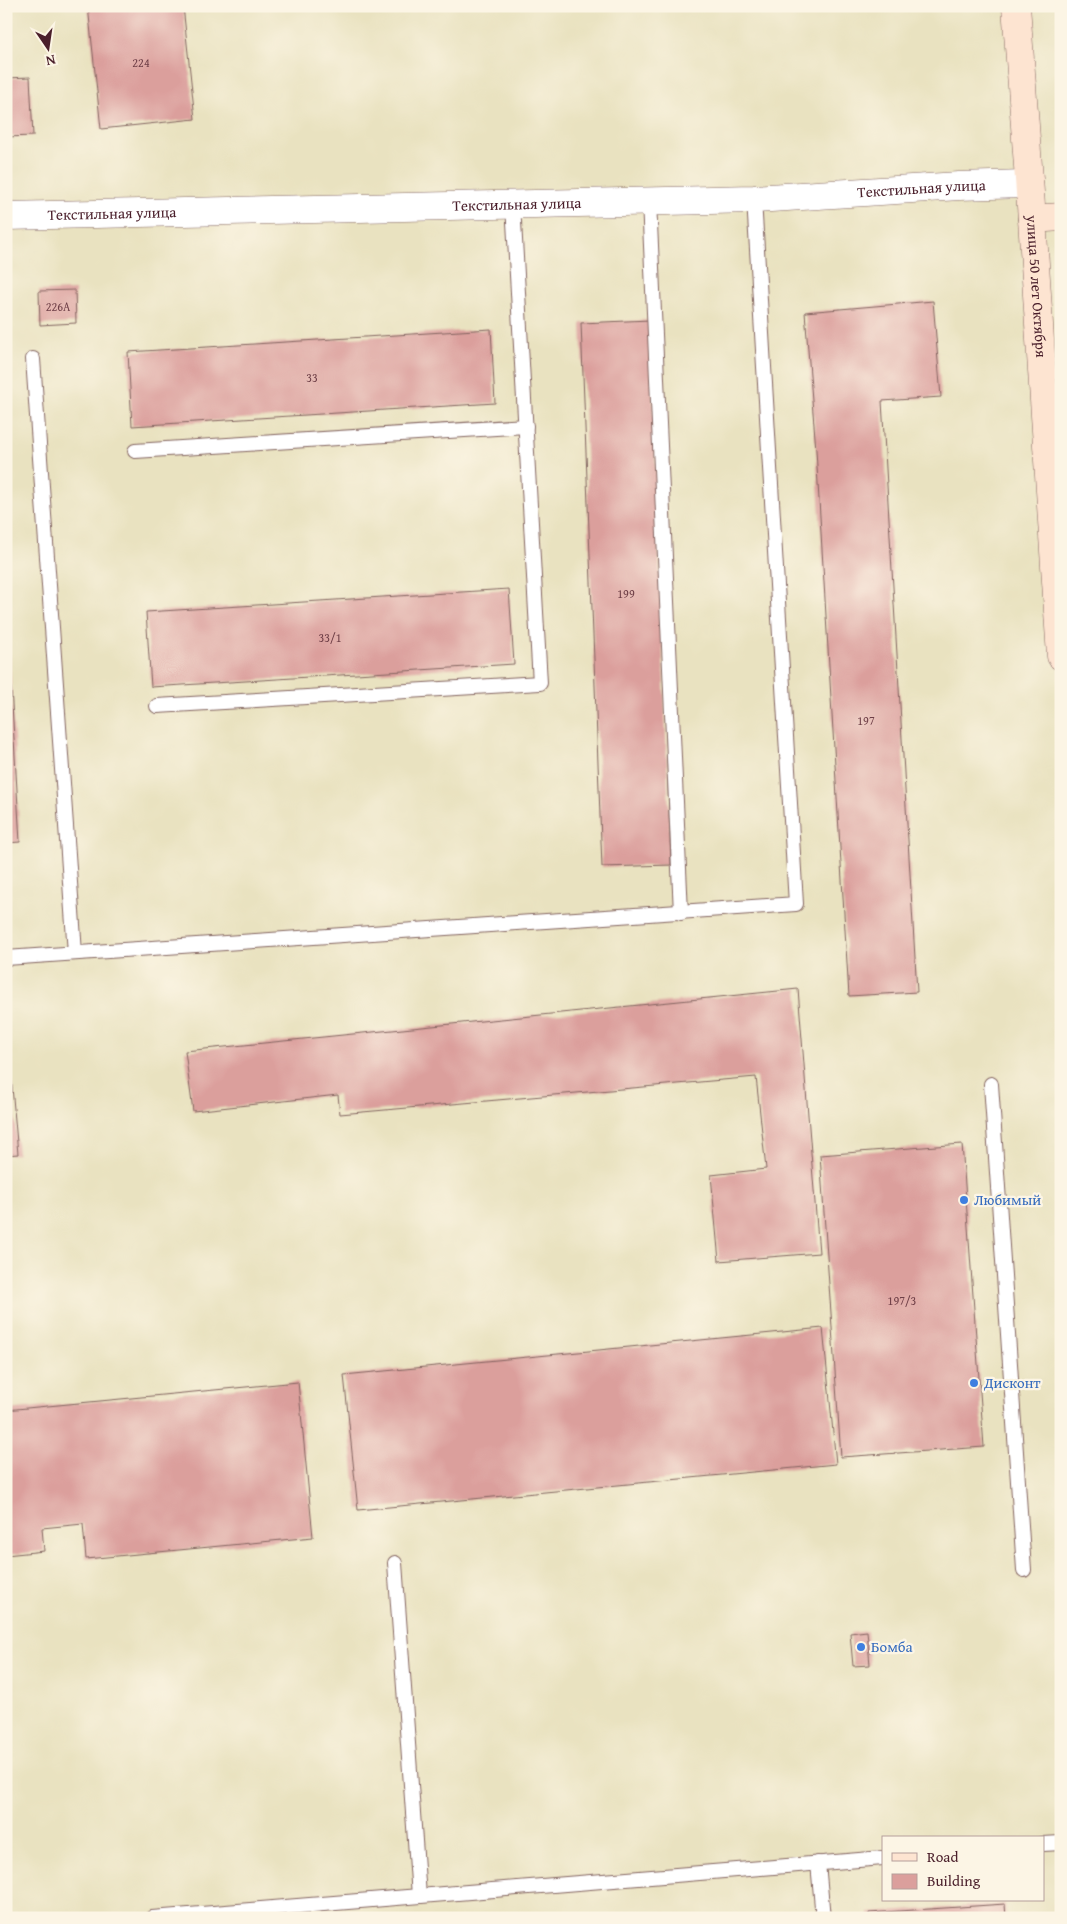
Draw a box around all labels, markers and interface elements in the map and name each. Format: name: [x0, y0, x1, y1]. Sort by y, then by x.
north arrow: [22, 22, 72, 72]
text: N: [43, 50, 58, 72]
house number: 224: [132, 54, 150, 71]
street label: Текстильная улица: [856, 174, 987, 202]
street label: Текстильная улица: [452, 192, 582, 216]
street label: Текстильная улица: [47, 201, 177, 225]
street label: улица 50 лет Октября: [1022, 213, 1052, 359]
house number: 226А: [46, 298, 71, 315]
house number: 33: [306, 369, 318, 386]
house number: 199: [617, 585, 635, 602]
house number: 33/1: [319, 629, 342, 646]
house number: 197: [857, 712, 875, 729]
place label: Любимый: [974, 1189, 1041, 1210]
marker: Любимый: [958, 1194, 970, 1206]
house number: 197/3: [888, 1292, 917, 1309]
place label: Дисконт: [983, 1372, 1041, 1393]
marker: Дисконт: [968, 1377, 980, 1389]
place label: Бомба: [871, 1636, 914, 1657]
marker: Бомба: [855, 1641, 867, 1653]
legend: [882, 1836, 1044, 1902]
text: Road: [927, 1846, 958, 1867]
text: Building: [927, 1870, 981, 1891]

